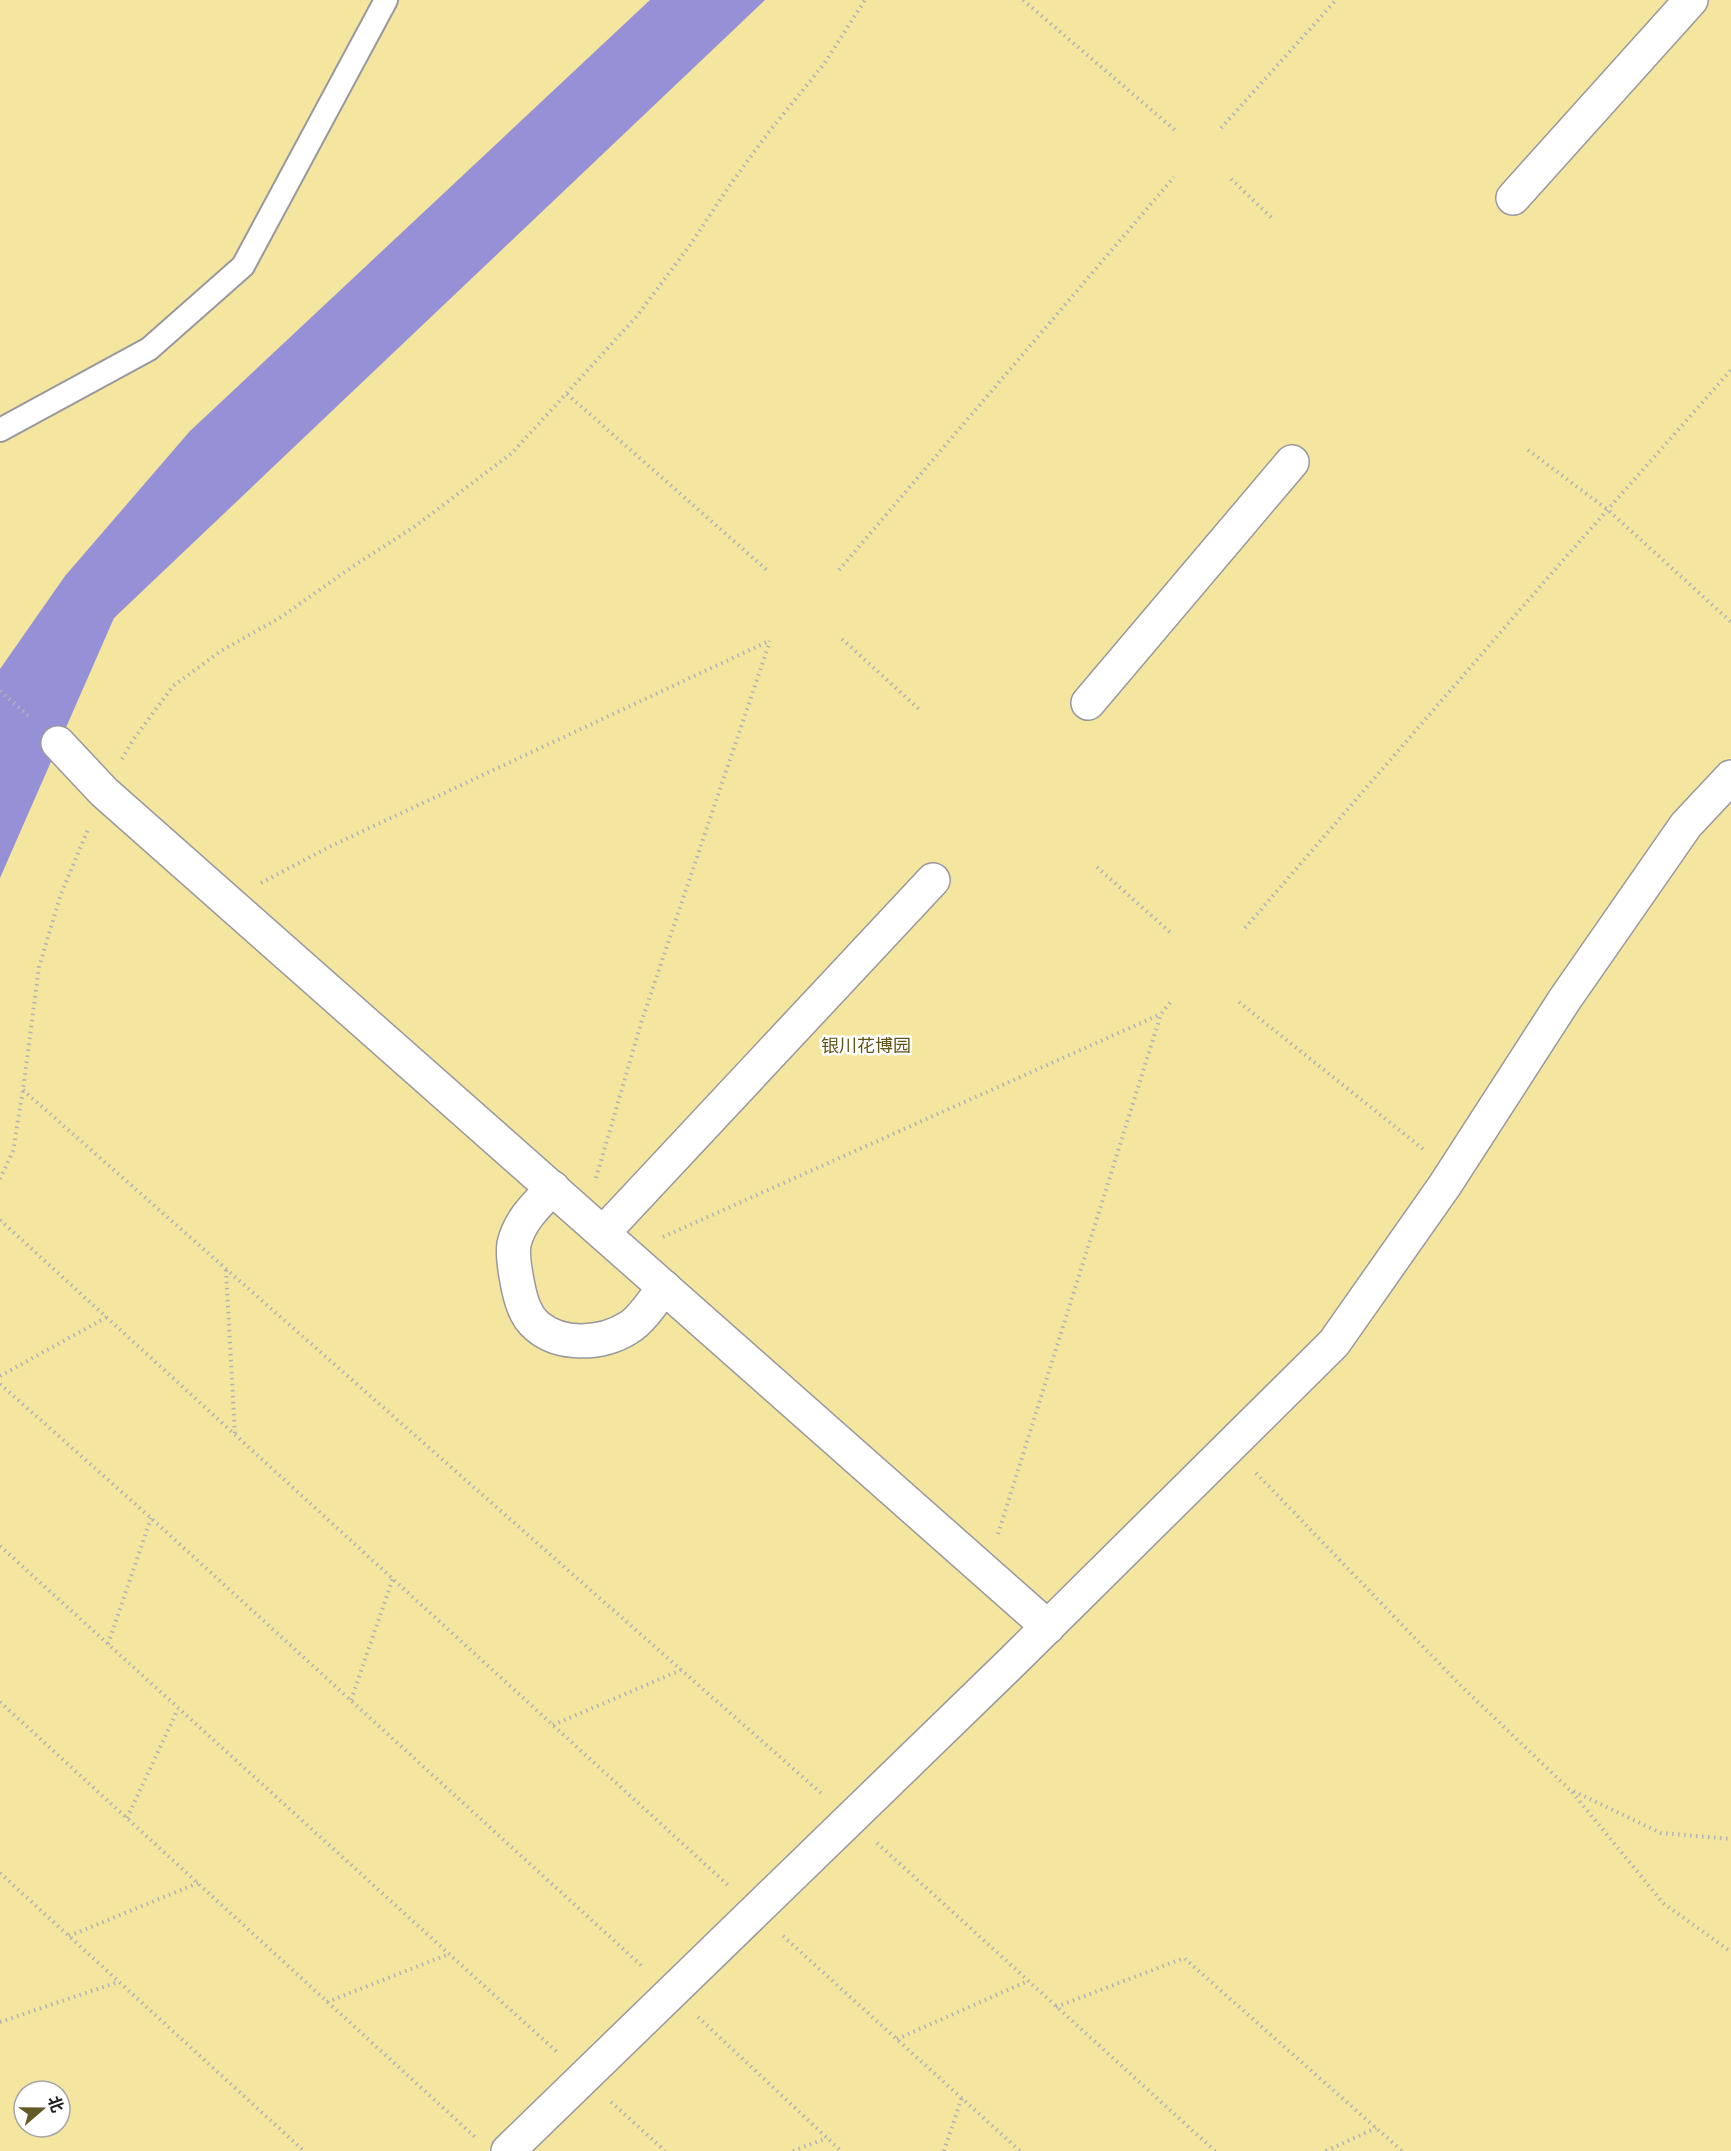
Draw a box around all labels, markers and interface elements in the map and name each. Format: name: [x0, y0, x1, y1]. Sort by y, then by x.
park label: 银川花博园: [821, 1033, 911, 1058]
north arrow: [12, 2079, 72, 2139]
text: 北: [42, 2093, 69, 2115]

